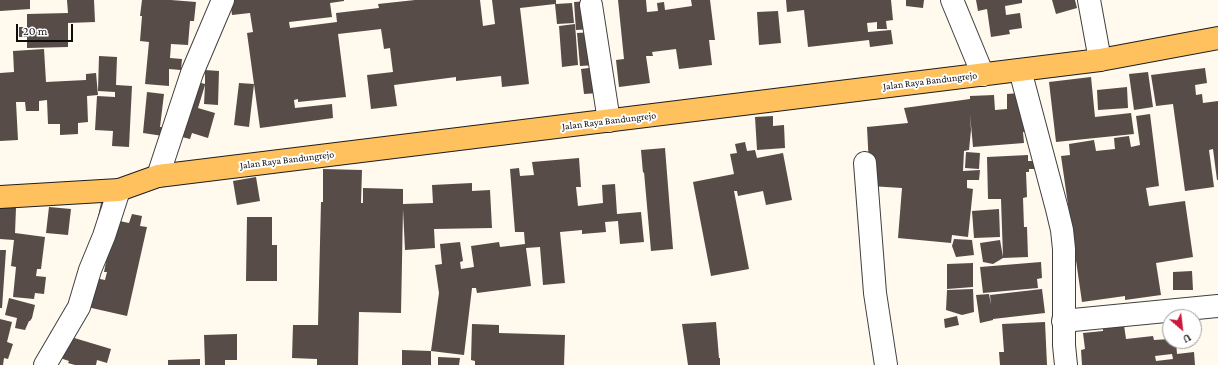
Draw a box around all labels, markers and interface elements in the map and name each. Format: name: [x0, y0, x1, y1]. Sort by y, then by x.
scale bar: [18, 16, 75, 42]
text: 20 m: [23, 24, 47, 38]
street label: Jalan Raya Bandungrejo: [882, 69, 978, 93]
street label: Jalan Raya Bandungrejo: [561, 109, 657, 133]
street label: Jalan Raya Bandungrejo: [239, 148, 335, 172]
north arrow: [1162, 309, 1202, 349]
text: U: [1181, 332, 1193, 346]

